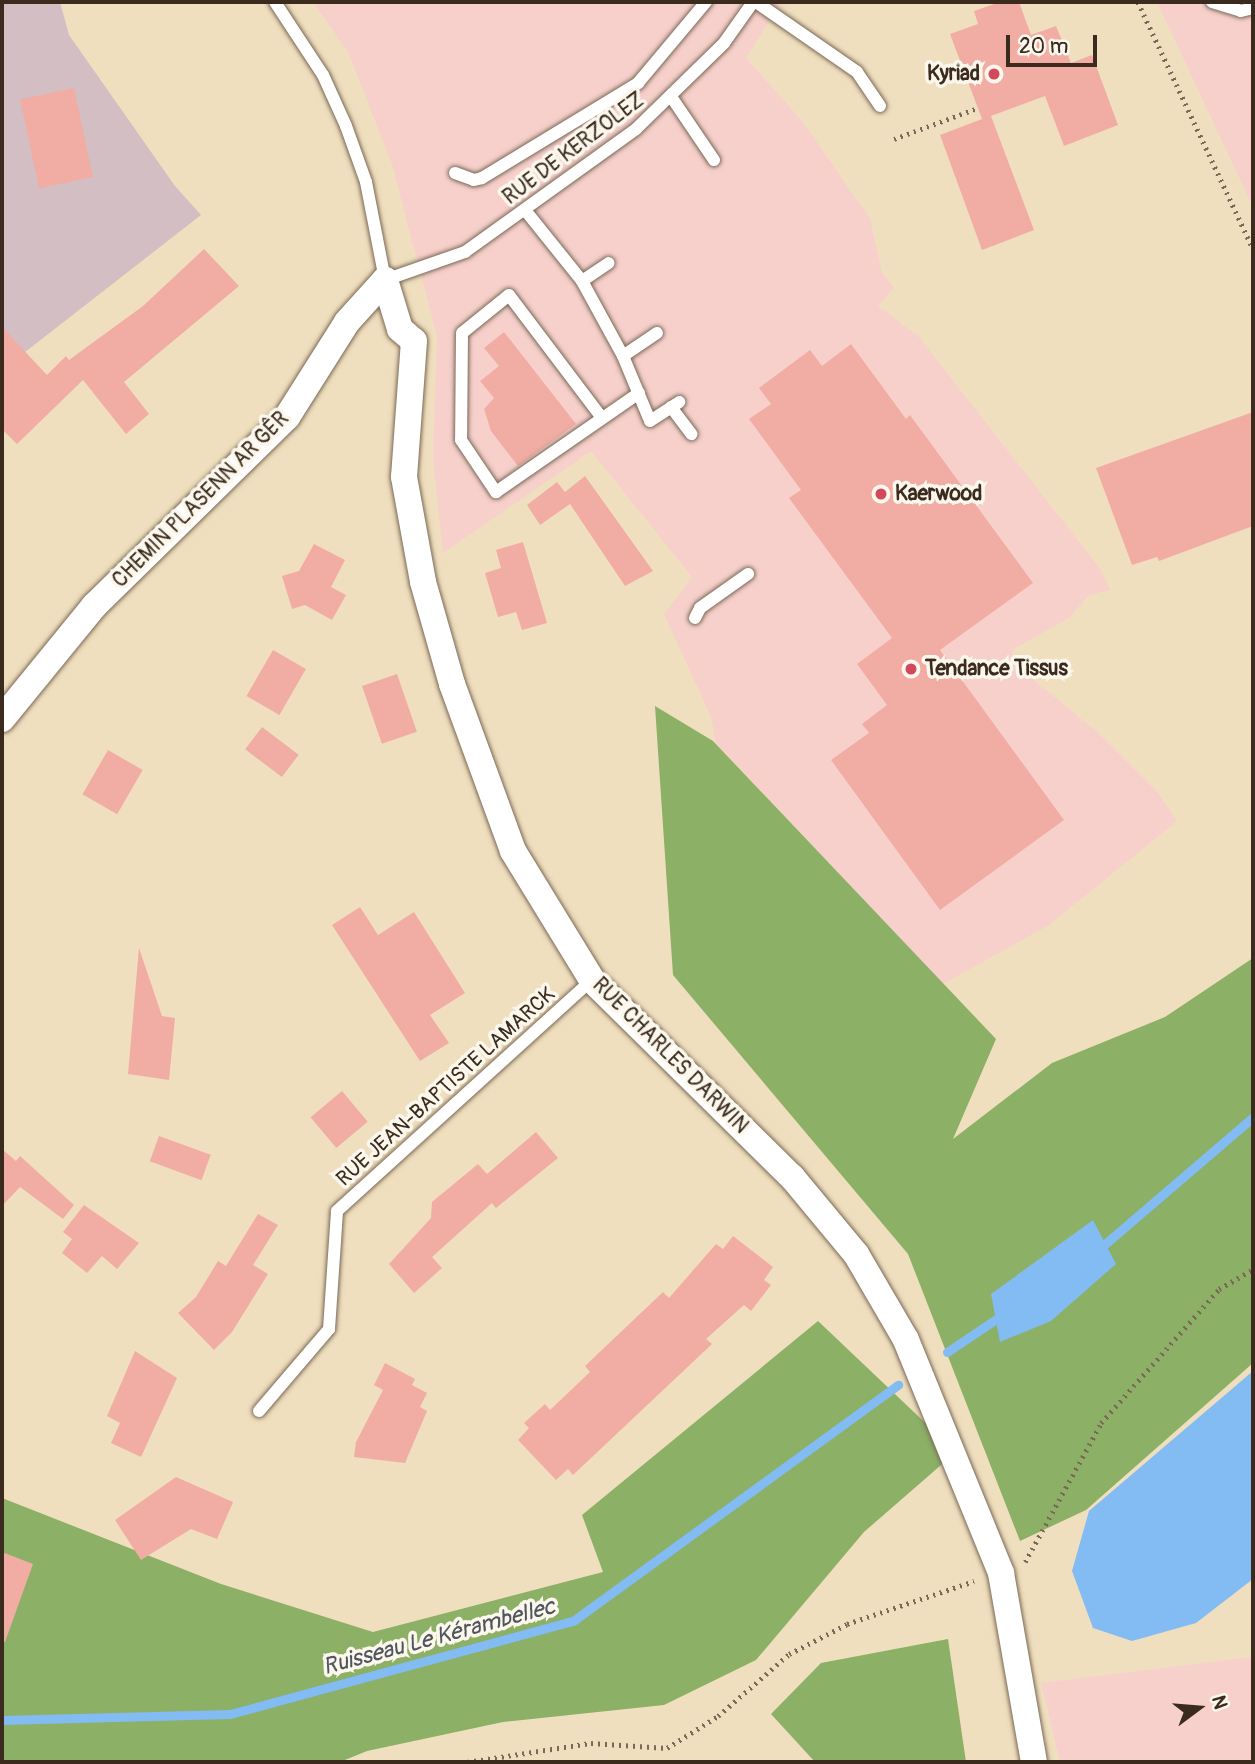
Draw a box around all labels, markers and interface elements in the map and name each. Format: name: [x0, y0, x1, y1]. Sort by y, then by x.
scale bar: [1010, 21, 1101, 65]
text: 20 m: [1019, 33, 1068, 60]
place label: Kyriad: [927, 61, 980, 87]
marker: Kyriad: [986, 66, 1002, 82]
street label: RUE DE KERZOLEZ: [498, 88, 650, 210]
street label: CHEMIN PLASENN AR GÊR: [108, 407, 294, 593]
place label: Kaerwood: [895, 481, 982, 507]
marker: Kaerwood: [873, 486, 889, 502]
place label: Tendance Tissus: [925, 656, 1068, 682]
marker: Tendance Tissus: [903, 661, 919, 677]
street label: RUE CHARLES DARWIN: [587, 973, 753, 1139]
street label: RUE JEAN-BAPTISTE LAMARCK: [332, 982, 560, 1192]
water label: Ruisseau Le Kérambellec: [320, 1593, 558, 1681]
north arrow: [1164, 1673, 1234, 1743]
text: N: [1206, 1693, 1232, 1712]

